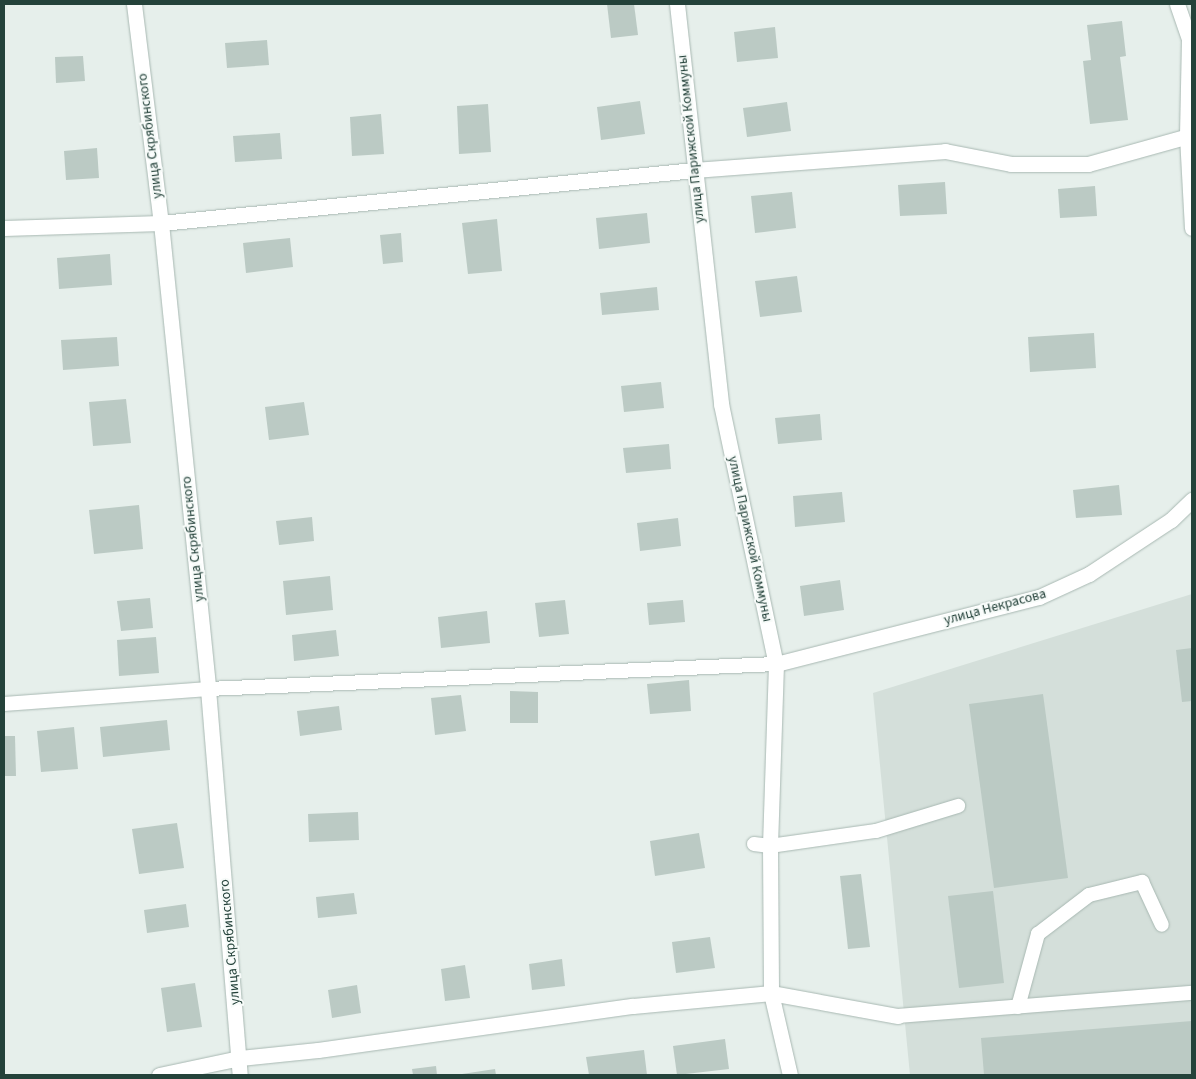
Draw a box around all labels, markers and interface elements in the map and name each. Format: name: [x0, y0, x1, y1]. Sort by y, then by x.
street label: улица Парижской Коммуны: [674, 54, 708, 224]
street label: улица Скрябинского: [134, 72, 166, 200]
street label: улица Парижской Коммуны: [724, 455, 776, 623]
street label: улица Скрябинского: [178, 475, 208, 603]
street label: улица Некрасова: [942, 585, 1048, 629]
street label: улица Скрябинского: [216, 878, 244, 1006]

